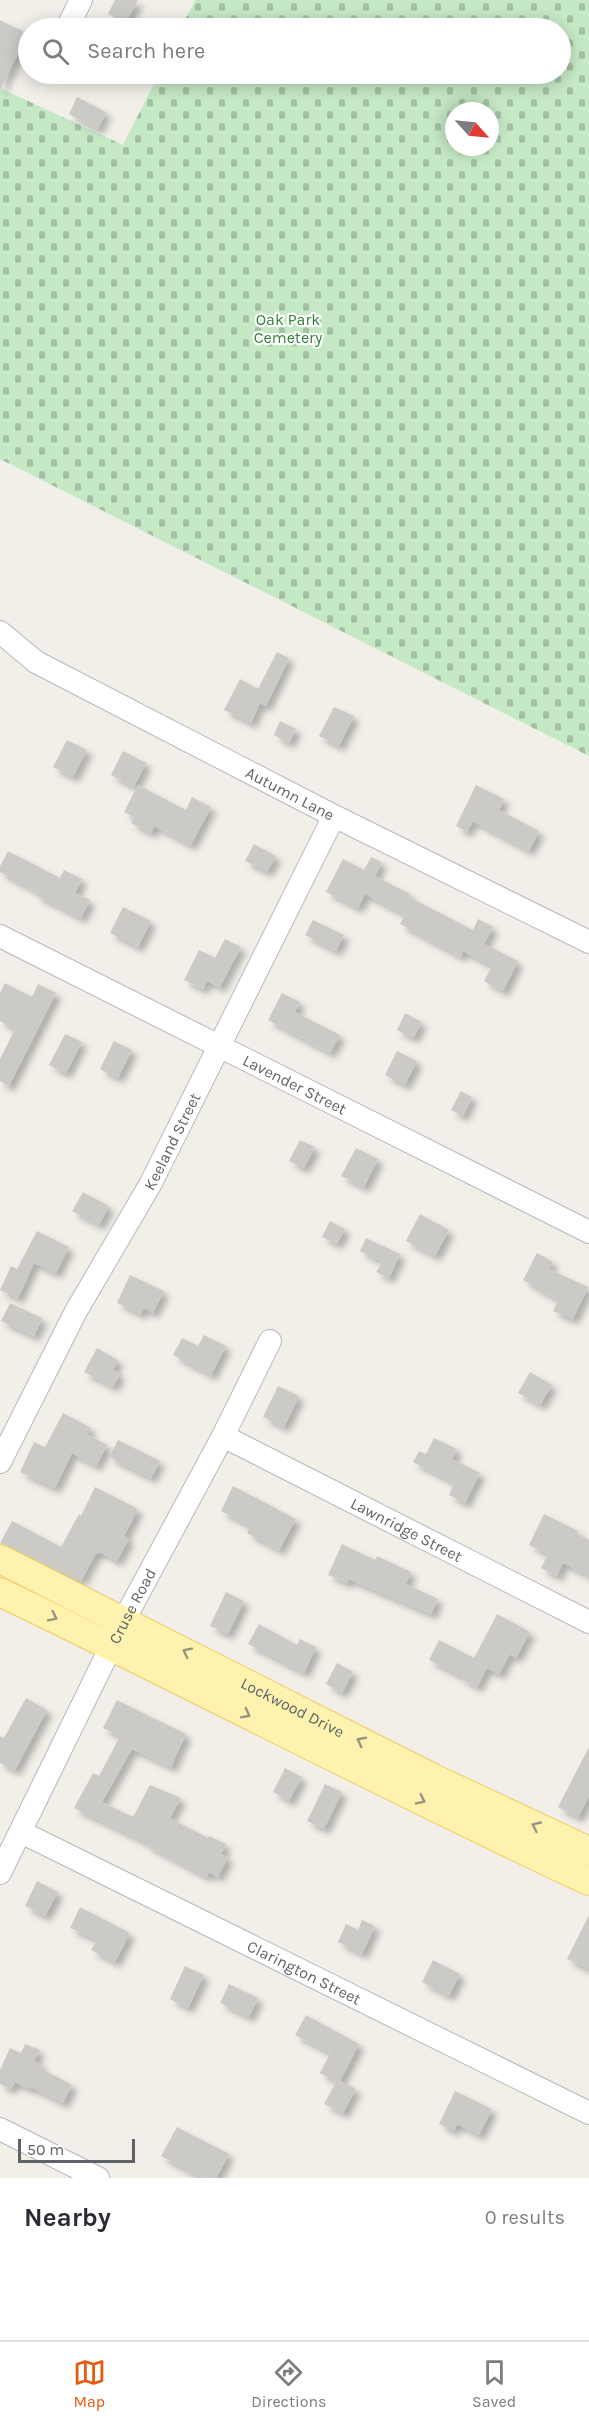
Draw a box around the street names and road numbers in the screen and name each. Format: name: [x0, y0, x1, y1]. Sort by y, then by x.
street label: Autumn Lane: [243, 763, 338, 824]
street label: Lavender Street: [240, 1050, 350, 1118]
street label: Keeland Street: [139, 1089, 204, 1193]
street label: Lawnridge Street: [348, 1493, 466, 1566]
street label: Cruse Road: [104, 1565, 160, 1647]
street label: Lockwood Drive: [238, 1673, 348, 1741]
street label: Clarington Street: [244, 1936, 364, 2008]

